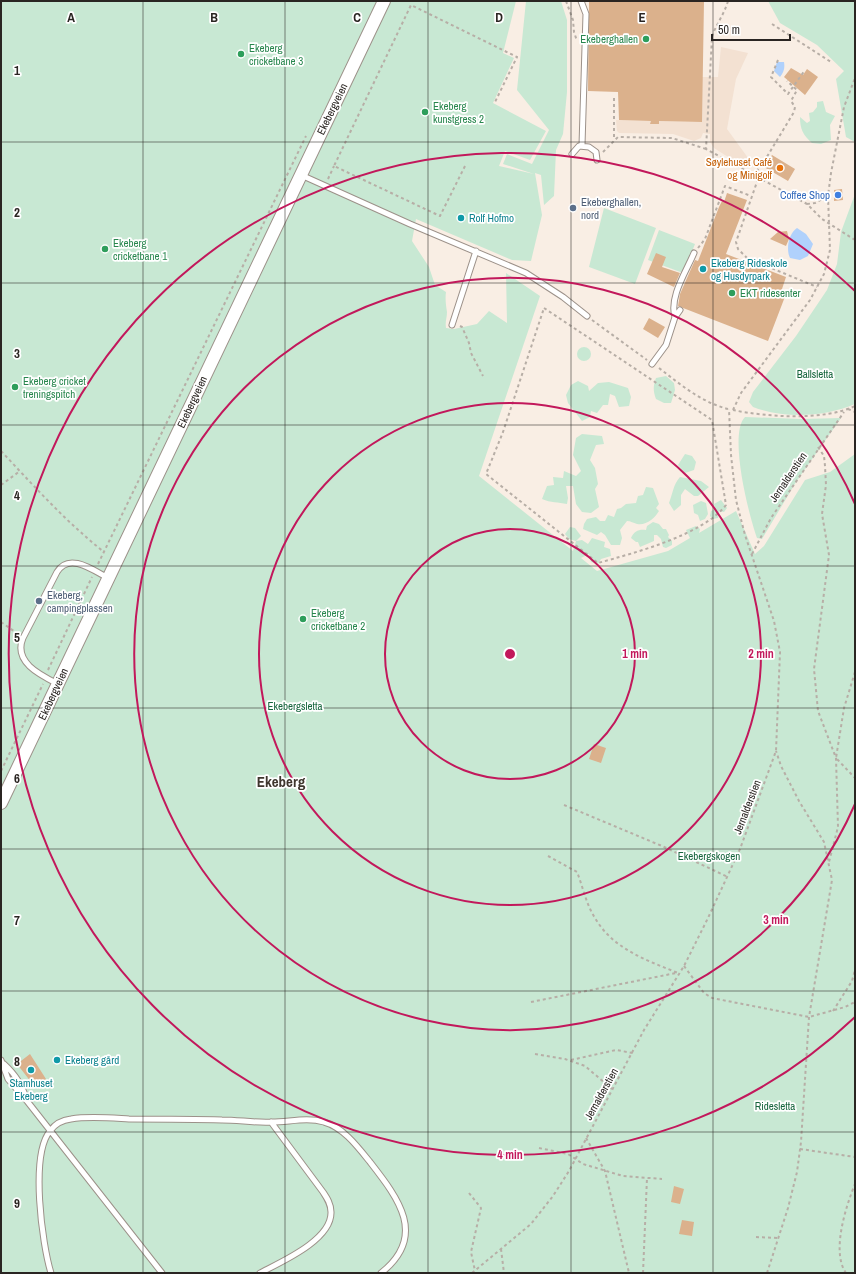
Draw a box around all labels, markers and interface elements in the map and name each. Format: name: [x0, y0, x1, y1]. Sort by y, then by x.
text: A: [67, 9, 75, 26]
text: B: [210, 9, 218, 26]
text: C: [353, 9, 361, 26]
text: D: [495, 9, 503, 26]
text: E: [638, 9, 646, 26]
scale bar: [712, 16, 790, 42]
text: 50 m: [718, 22, 740, 38]
place label: Ekeberghallen: [580, 32, 638, 46]
marker: Ekeberghallen: [641, 34, 651, 44]
place label: Ekeberg cricketbane 3: [249, 41, 303, 68]
marker: Ekeberg cricketbane 3: [236, 49, 246, 59]
text: 1: [14, 62, 20, 79]
street label: Ekebergveien: [314, 81, 350, 137]
place label: Ekeberg kunstgress 2: [433, 99, 484, 126]
marker: Ekeberg kunstgress 2: [420, 107, 430, 117]
place label: Søylehuset Café og Minigolf: [706, 155, 772, 182]
marker: Søylehuset Café og Minigolf: [775, 163, 785, 173]
place label: Coffee Shop: [780, 188, 830, 202]
marker: Coffee Shop: [833, 190, 843, 200]
place label: Ekeberghallen, nord: [581, 195, 641, 222]
marker: Ekeberghallen, nord: [568, 203, 578, 213]
text: 2: [14, 204, 20, 221]
place label: Rolf Hofmo: [469, 211, 514, 225]
marker: Rolf Hofmo: [456, 213, 466, 223]
place label: Ekeberg cricketbane 1: [113, 236, 167, 263]
marker: Ekeberg cricketbane 1: [100, 244, 110, 254]
place label: Ekeberg Rideskole og Husdyrpark: [711, 256, 787, 283]
marker: Ekeberg Rideskole og Husdyrpark: [698, 264, 708, 274]
place label: EKT ridesenter: [740, 286, 801, 300]
marker: EKT ridesenter: [727, 288, 737, 298]
text: 3: [14, 345, 20, 362]
park label: Ballsletta: [797, 367, 833, 381]
place label: Ekeberg cricket treningspitch: [23, 374, 86, 401]
street label: Ekebergveien: [174, 374, 210, 430]
marker: Ekeberg cricket treningspitch: [10, 382, 20, 392]
street label: Jernalderstien: [766, 449, 810, 505]
text: 4: [14, 487, 20, 504]
place label: Ekeberg, campingplassen: [47, 588, 113, 615]
marker: Ekeberg, campingplassen: [34, 596, 44, 606]
place label: Ekeberg cricketbane 2: [311, 606, 365, 633]
marker: Ekeberg cricketbane 2: [298, 614, 308, 624]
text: 5: [14, 629, 20, 646]
text: 1 min: [622, 646, 648, 662]
text: 2 min: [748, 646, 774, 662]
centre of rings: [503, 647, 517, 661]
street label: Ekebergveien: [35, 666, 71, 722]
park label: Ekebergsletta: [267, 699, 323, 713]
text: 6: [14, 770, 20, 787]
district label: Ekeberg: [257, 771, 306, 792]
street label: Jernalderstien: [730, 778, 764, 836]
park label: Ekebergskogen: [678, 849, 740, 863]
text: 7: [14, 912, 20, 929]
text: 3 min: [763, 912, 789, 928]
text: 8: [14, 1053, 20, 1070]
place label: Ekeberg gård: [65, 1053, 119, 1067]
marker: Ekeberg gård: [52, 1055, 62, 1065]
marker: Stamhuset Ekeberg: [26, 1065, 36, 1075]
street label: Jernalderstien: [581, 1066, 621, 1122]
place label: Stamhuset Ekeberg: [9, 1076, 53, 1103]
park label: Ridesletta: [755, 1099, 795, 1113]
text: 4 min: [497, 1147, 523, 1163]
text: 9: [14, 1195, 20, 1212]

